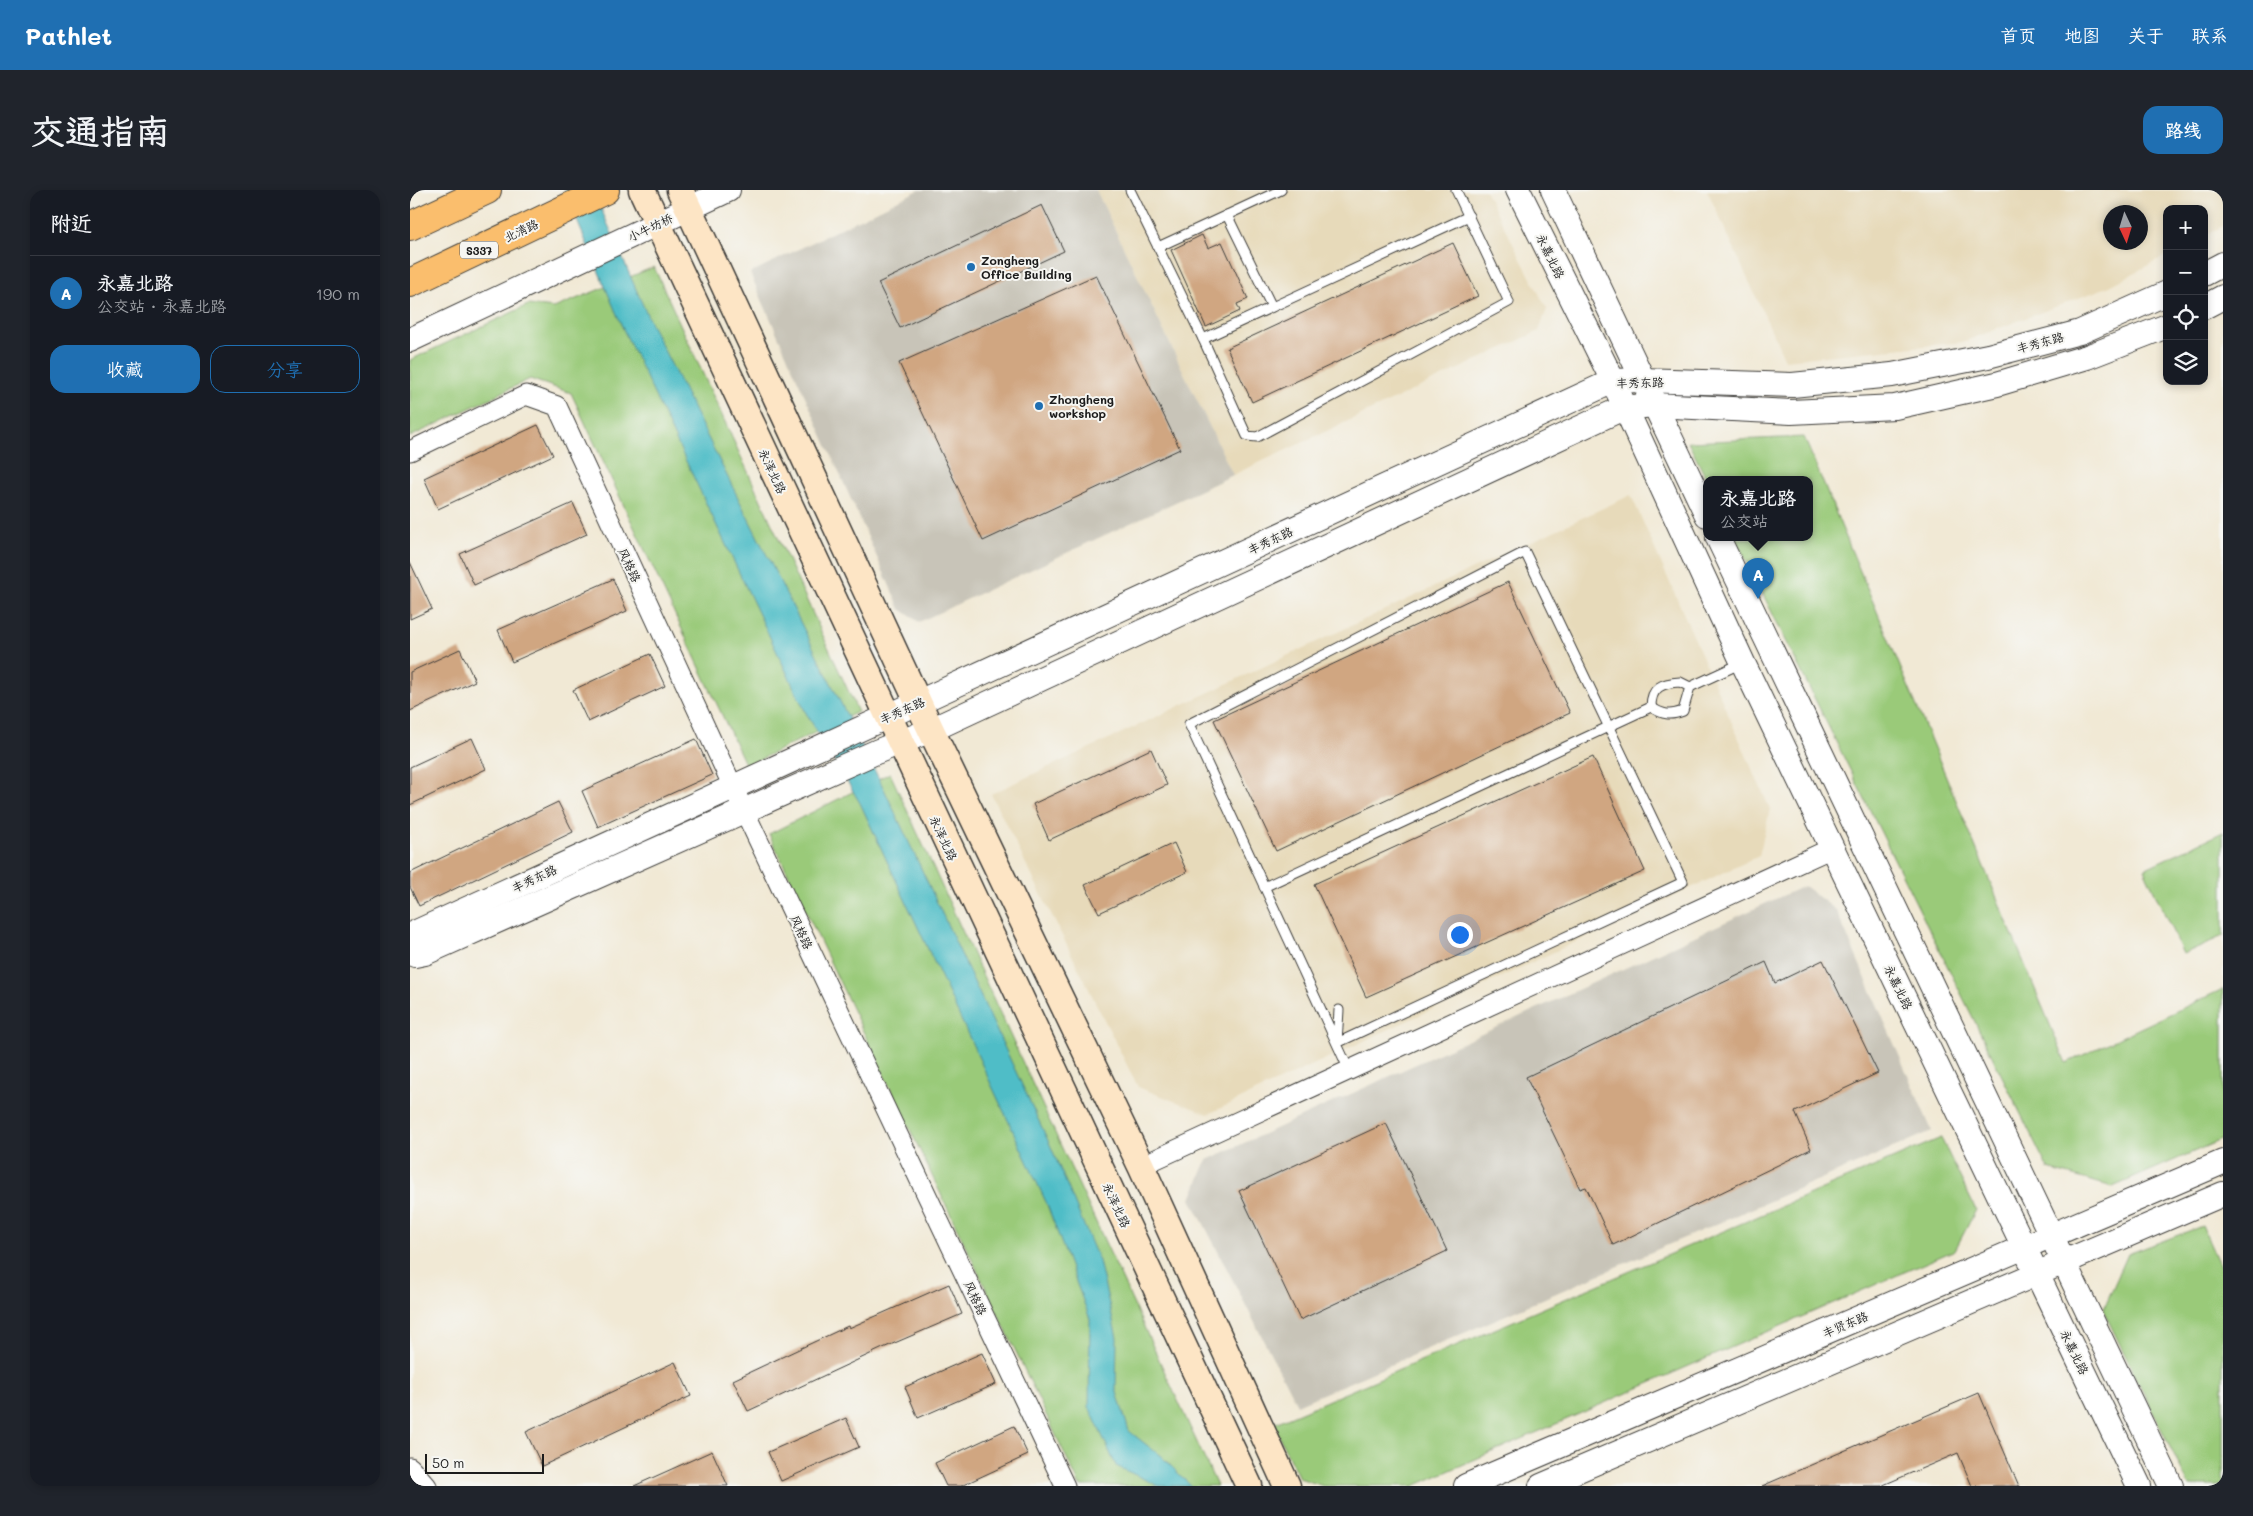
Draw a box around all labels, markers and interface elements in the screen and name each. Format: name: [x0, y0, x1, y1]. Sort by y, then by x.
text: Pathlet: [25, 20, 112, 51]
text: 首页: [2000, 23, 2036, 47]
text: 地图: [2064, 23, 2100, 47]
text: 关于: [2128, 23, 2164, 47]
text: 联系: [2192, 23, 2228, 47]
button: 路线: [2143, 106, 2223, 154]
text: 交通指南: [30, 107, 170, 153]
north arrow: [2103, 205, 2148, 250]
map controls: [2163, 205, 2208, 385]
button: +: [2163, 205, 2208, 250]
text: 附近: [50, 209, 92, 236]
street label: 小牛坊桥: [625, 209, 676, 245]
street label: 北清路: [501, 215, 541, 245]
street label: 永嘉北路: [1533, 231, 1569, 281]
road number: S337: [460, 242, 498, 258]
button: −: [2163, 250, 2208, 295]
place label: Zongheng Office Building: [981, 252, 1072, 282]
marker: Zongheng Office Building: [965, 261, 977, 273]
text: 永嘉北路: [97, 270, 173, 295]
text: A: [60, 283, 72, 304]
text: 190 m: [316, 283, 360, 304]
text: 公交站 · 永嘉北路: [97, 295, 226, 316]
button: locate: [2163, 295, 2208, 340]
street label: 丰秀东路: [2015, 328, 2065, 356]
button: layers: [2163, 340, 2208, 385]
button: 收藏: [50, 345, 200, 393]
button: 分享: [210, 345, 360, 393]
street label: 丰秀东路: [1616, 374, 1664, 390]
place label: Zhongheng workshop: [1049, 391, 1114, 421]
marker: Zhongheng workshop: [1033, 400, 1045, 412]
street label: 永泽北路: [756, 446, 790, 496]
popup: [1703, 476, 1813, 541]
text: 永嘉北路: [1720, 485, 1796, 510]
text: 公交站: [1720, 510, 1768, 531]
street label: 丰秀东路: [1245, 523, 1295, 557]
street label: 风格路: [615, 545, 645, 585]
pin: A: [1742, 558, 1774, 599]
street label: 丰秀东路: [877, 693, 927, 727]
street label: 永泽北路: [927, 813, 961, 863]
street label: 丰秀东路: [509, 861, 559, 895]
street label: 风格路: [787, 912, 817, 952]
your location: [1447, 922, 1473, 948]
street label: 永嘉北路: [1881, 962, 1917, 1012]
street label: 永泽北路: [1100, 1180, 1134, 1230]
street label: 风格路: [961, 1278, 991, 1318]
street label: 丰贤东路: [1820, 1307, 1870, 1341]
street label: 永嘉北路: [2057, 1327, 2093, 1377]
scale bar: [425, 1451, 544, 1474]
text: 50 m: [432, 1453, 464, 1472]

